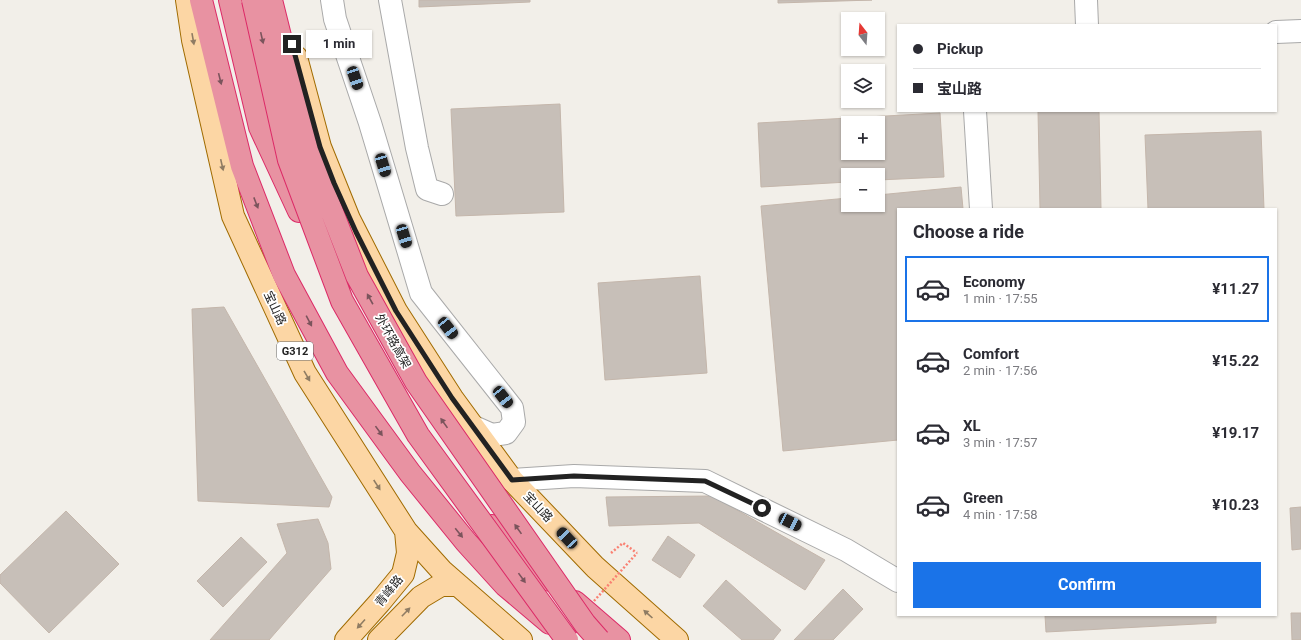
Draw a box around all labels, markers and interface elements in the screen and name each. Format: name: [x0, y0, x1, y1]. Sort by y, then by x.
north arrow: [841, 12, 885, 56]
map controls: [841, 12, 885, 212]
callout: 1 min: [306, 30, 372, 58]
one-way arrow: [190, 32, 196, 45]
one-way arrow: [259, 32, 265, 44]
route end: [283, 35, 301, 53]
text: 1 min: [323, 36, 355, 51]
text: Pickup: [937, 40, 983, 58]
button: layers: [841, 64, 885, 108]
car: [345, 65, 365, 91]
one-way arrow: [217, 73, 223, 85]
text: 宝山路: [937, 80, 982, 98]
button: +: [841, 116, 885, 160]
car: [374, 152, 392, 178]
one-way arrow: [219, 159, 225, 171]
button: −: [841, 168, 885, 212]
one-way arrow: [254, 197, 260, 209]
text: Choose a ride: [913, 221, 1024, 242]
car: [395, 223, 413, 249]
icon: car: [915, 271, 951, 307]
text: Economy: [963, 273, 1025, 291]
text: ¥11.27: [1212, 280, 1259, 298]
street label: 宝山路: [261, 289, 289, 327]
text: 1 min · 17:55: [963, 291, 1038, 306]
one-way arrow: [367, 293, 374, 305]
street label: 外环路高架: [372, 311, 414, 371]
car: [436, 315, 460, 341]
one-way arrow: [306, 316, 313, 327]
road number: G312: [277, 342, 313, 360]
icon: car: [915, 343, 951, 379]
text: Comfort: [963, 345, 1019, 363]
text: ¥15.22: [1212, 352, 1259, 370]
text: 2 min · 17:56: [963, 363, 1038, 378]
one-way arrow: [304, 370, 311, 382]
car: [491, 384, 515, 410]
icon: car: [915, 415, 951, 451]
one-way arrow: [440, 417, 448, 428]
text: XL: [963, 417, 981, 435]
text: ¥19.17: [1212, 424, 1259, 442]
one-way arrow: [375, 425, 383, 436]
text: 3 min · 17:57: [963, 435, 1038, 450]
one-way arrow: [373, 480, 381, 491]
icon: car: [915, 487, 951, 523]
street label: 宝山路: [521, 489, 555, 525]
text: Green: [963, 489, 1003, 507]
text: ¥10.23: [1212, 496, 1259, 514]
route start: [753, 499, 771, 517]
text: 4 min · 17:58: [963, 507, 1038, 522]
car: [777, 511, 803, 533]
one-way arrow: [514, 524, 522, 535]
car: [554, 525, 580, 551]
one-way arrow: [454, 528, 463, 539]
button: Confirm: [913, 562, 1261, 608]
one-way arrow: [518, 572, 526, 583]
street label: 青峰路: [372, 573, 406, 609]
one-way arrow: [401, 607, 411, 617]
one-way arrow: [643, 609, 653, 619]
one-way arrow: [356, 619, 365, 629]

